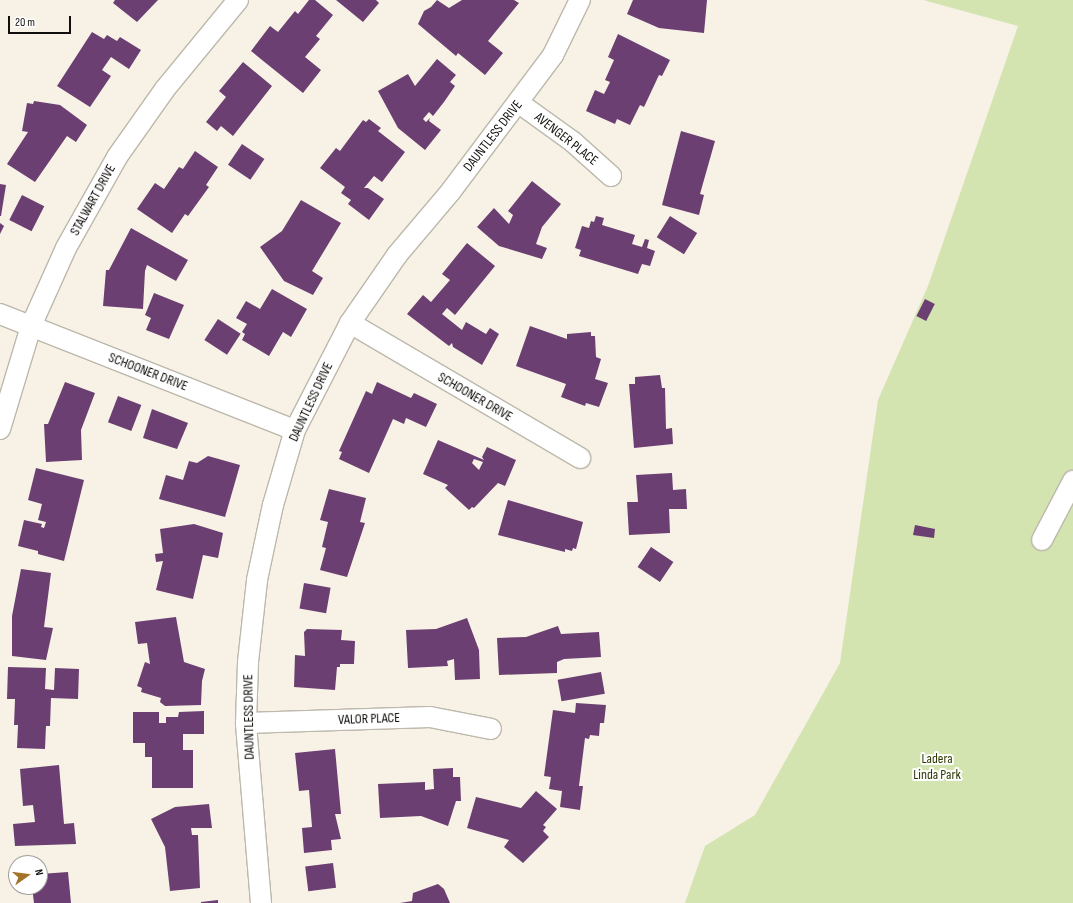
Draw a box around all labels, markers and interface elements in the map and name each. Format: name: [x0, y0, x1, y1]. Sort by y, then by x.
scale bar: [10, 8, 73, 34]
text: 20 m: [15, 15, 35, 30]
street label: DAUNTLESS DRIVE: [460, 97, 526, 175]
street label: AVENGER PLACE: [531, 109, 601, 169]
street label: STALWART DRIVE: [67, 161, 119, 239]
street label: SCHOONER DRIVE: [106, 349, 190, 395]
street label: DAUNTLESS DRIVE: [285, 360, 337, 444]
street label: SCHOONER DRIVE: [435, 369, 515, 425]
street label: DAUNTLESS DRIVE: [240, 674, 258, 760]
street label: VALOR PLACE: [338, 710, 400, 728]
park label: Ladera Linda Park: [913, 751, 961, 784]
north arrow: [8, 855, 48, 895]
text: N: [32, 868, 46, 877]

